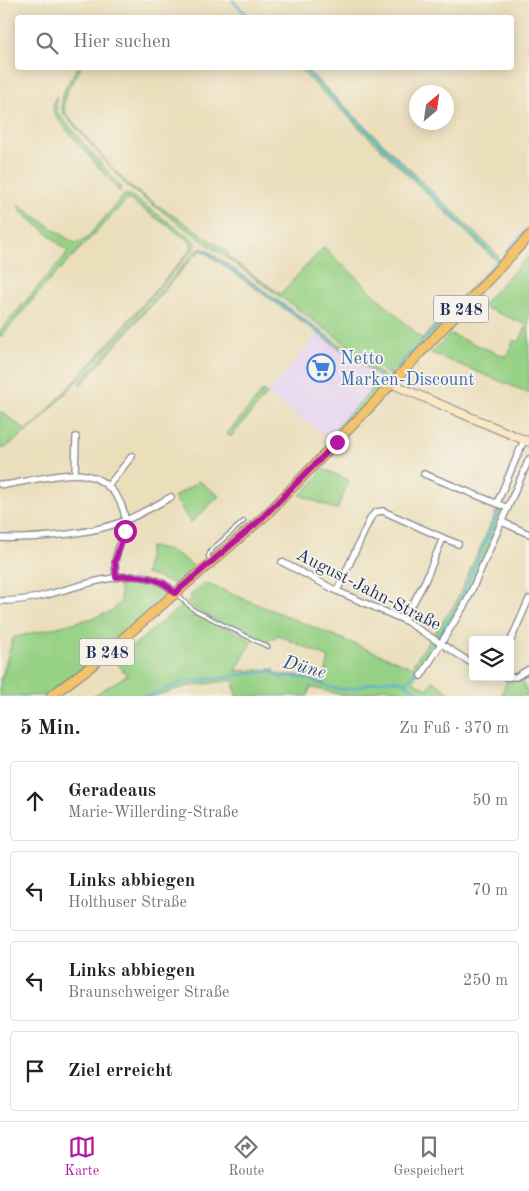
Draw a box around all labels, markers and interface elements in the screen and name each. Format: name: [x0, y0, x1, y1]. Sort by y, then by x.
search box: [15, 15, 514, 70]
icon: search: [33, 29, 61, 57]
text: Hier suchen: [73, 33, 171, 52]
north arrow: [409, 85, 454, 130]
road number: B 248: [434, 296, 488, 322]
place label: Netto Marken-Discount: [340, 350, 475, 389]
supermarket icon: Netto Marken-Discount: [306, 353, 336, 383]
route end: [326, 431, 349, 454]
route start: [114, 520, 137, 543]
street label: August-Jahn-Straße: [293, 546, 444, 634]
map controls: [469, 636, 514, 681]
button: layers: [469, 636, 514, 681]
road number: B 248: [80, 638, 134, 666]
water label: Düne: [280, 653, 328, 683]
text: 5 Min.: [20, 718, 81, 739]
text: Zu Fuß · 370 m: [399, 721, 509, 737]
text: Geradeaus: [68, 782, 156, 801]
icon: ahead: [21, 787, 49, 815]
text: 50 m: [472, 793, 508, 809]
text: Marie-Willerding-Straße: [68, 805, 238, 821]
text: Links abbiegen: [68, 872, 195, 891]
icon: left: [21, 877, 49, 905]
text: 70 m: [472, 883, 508, 899]
text: Holthuser Straße: [68, 895, 187, 911]
text: Links abbiegen: [68, 962, 195, 981]
icon: left: [21, 967, 49, 995]
text: 250 m: [463, 973, 508, 989]
text: Braunschweiger Straße: [68, 985, 229, 1001]
icon: arrive: [21, 1057, 49, 1085]
text: Ziel erreicht: [68, 1062, 173, 1081]
tab: Karte: [65, 1133, 99, 1180]
tab: Route: [228, 1133, 264, 1180]
tab: Gespeichert: [393, 1133, 464, 1180]

